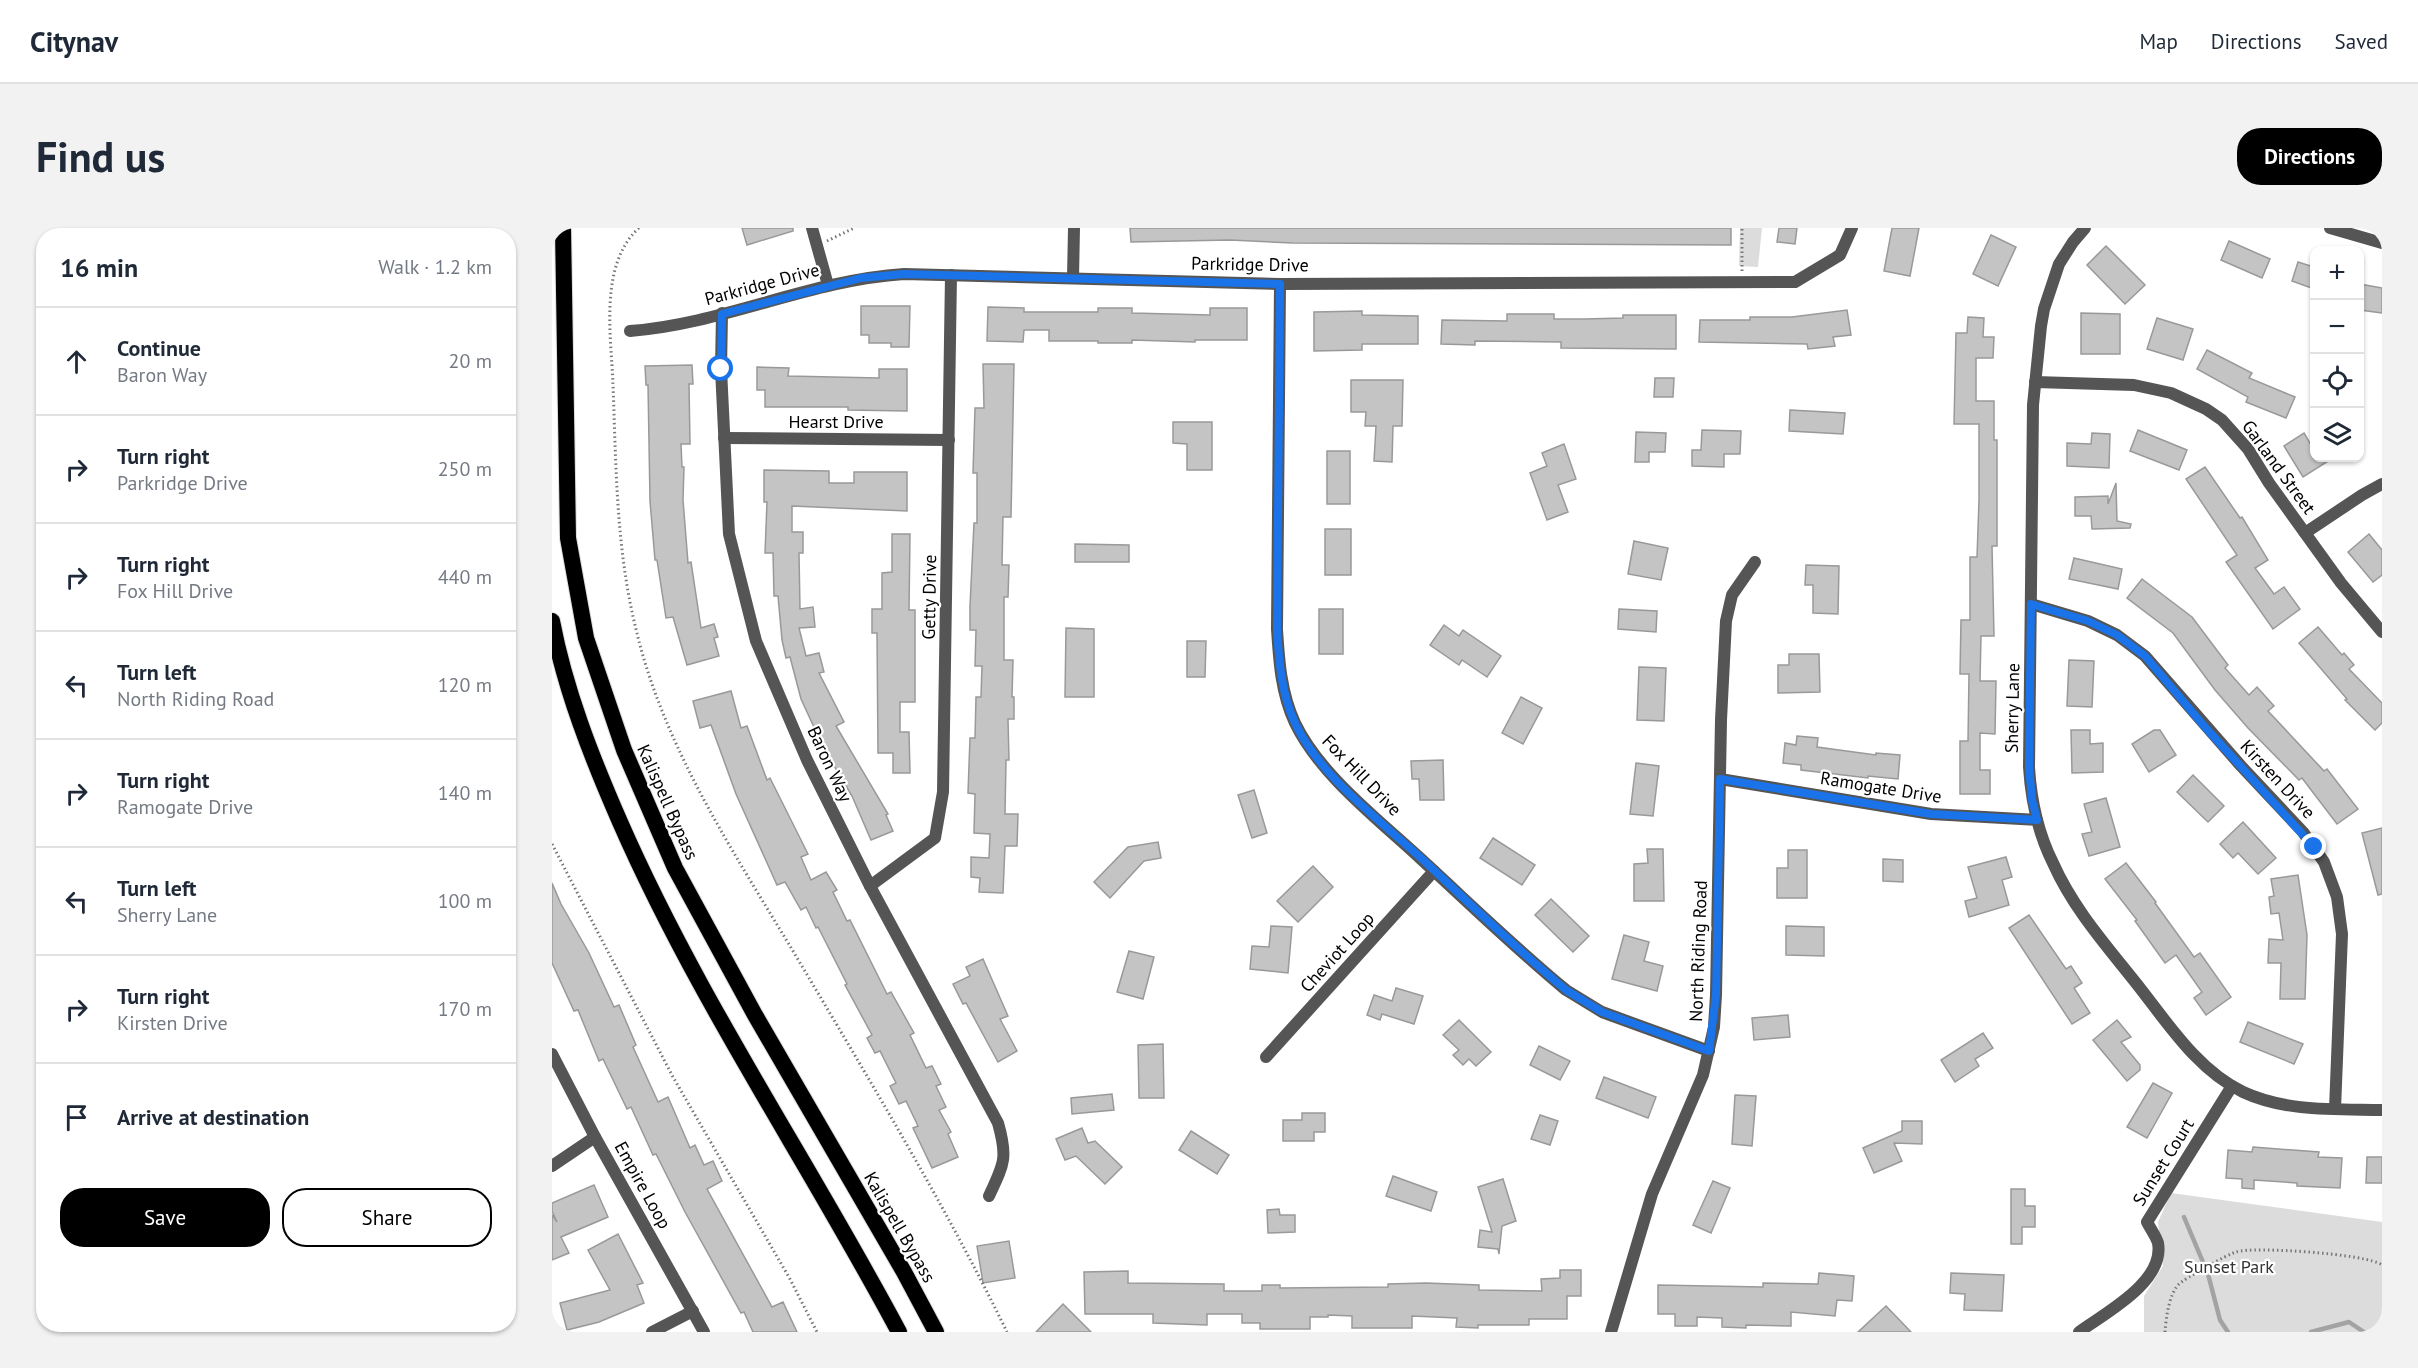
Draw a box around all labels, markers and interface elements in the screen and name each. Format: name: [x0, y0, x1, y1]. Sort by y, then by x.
text: Citynav: [30, 23, 118, 60]
text: Map: [2139, 28, 2178, 55]
text: Directions: [2211, 28, 2302, 55]
text: Saved: [2335, 28, 2388, 55]
button: Directions: [2237, 128, 2382, 185]
text: Find us: [36, 129, 165, 184]
map controls: [2310, 246, 2364, 462]
button: +: [2310, 246, 2364, 300]
text: 16 min: [60, 251, 138, 284]
street label: Parkridge Drive: [1191, 251, 1309, 277]
text: Walk · 1.2 km: [378, 254, 492, 280]
street label: Parkridge Drive: [702, 258, 822, 310]
button: −: [2310, 300, 2364, 354]
text: Continue: [117, 334, 201, 362]
icon: ahead: [60, 345, 93, 378]
text: 20 m: [449, 348, 492, 374]
button: locate: [2310, 354, 2364, 408]
route start: [707, 355, 733, 381]
text: Baron Way: [117, 362, 207, 388]
button: layers: [2310, 408, 2364, 462]
street label: Hearst Drive: [788, 410, 884, 433]
street label: Garland Street: [2237, 416, 2321, 518]
text: Turn right: [117, 442, 209, 470]
icon: right: [60, 453, 93, 486]
text: 250 m: [438, 456, 492, 482]
text: Parkridge Drive: [117, 470, 248, 496]
text: Turn right: [117, 550, 209, 578]
street label: Getty Drive: [917, 554, 941, 640]
icon: right: [60, 561, 93, 594]
text: 440 m: [438, 564, 492, 590]
text: Fox Hill Drive: [117, 578, 233, 604]
text: Turn left: [117, 658, 197, 686]
street label: Sherry Lane: [2000, 663, 2024, 753]
icon: left: [60, 669, 93, 702]
text: 120 m: [438, 672, 492, 698]
text: North Riding Road: [117, 686, 274, 712]
street label: Baron Way: [802, 722, 858, 806]
street label: Fox Hill Drive: [1317, 729, 1407, 821]
street label: Kirsten Drive: [2236, 735, 2320, 823]
street label: Kalispell Bypass: [632, 741, 704, 863]
text: Turn right: [117, 766, 209, 794]
street label: Ramogate Drive: [1819, 766, 1943, 808]
icon: right: [60, 777, 93, 810]
text: 140 m: [438, 780, 492, 806]
text: Ramogate Drive: [117, 794, 253, 820]
route end: [2300, 833, 2326, 859]
text: Turn left: [117, 874, 197, 902]
street label: North Riding Road: [1684, 880, 1712, 1022]
icon: left: [60, 885, 93, 918]
text: 100 m: [438, 888, 492, 914]
text: Sherry Lane: [117, 902, 217, 928]
street label: Cheviot Loop: [1295, 907, 1379, 997]
text: Turn right: [117, 982, 209, 1010]
icon: right: [60, 993, 93, 1026]
text: 170 m: [438, 996, 492, 1022]
text: Kirsten Drive: [117, 1010, 228, 1036]
icon: arrive: [60, 1101, 93, 1134]
text: Arrive at destination: [117, 1103, 309, 1131]
street label: Sunset Court: [2127, 1114, 2199, 1210]
street label: Empire Loop: [610, 1137, 676, 1233]
street label: Kalispell Bypass: [859, 1168, 941, 1286]
button: Save: [60, 1188, 270, 1247]
button: Share: [282, 1188, 492, 1247]
park label: Sunset Park: [2184, 1255, 2274, 1278]

